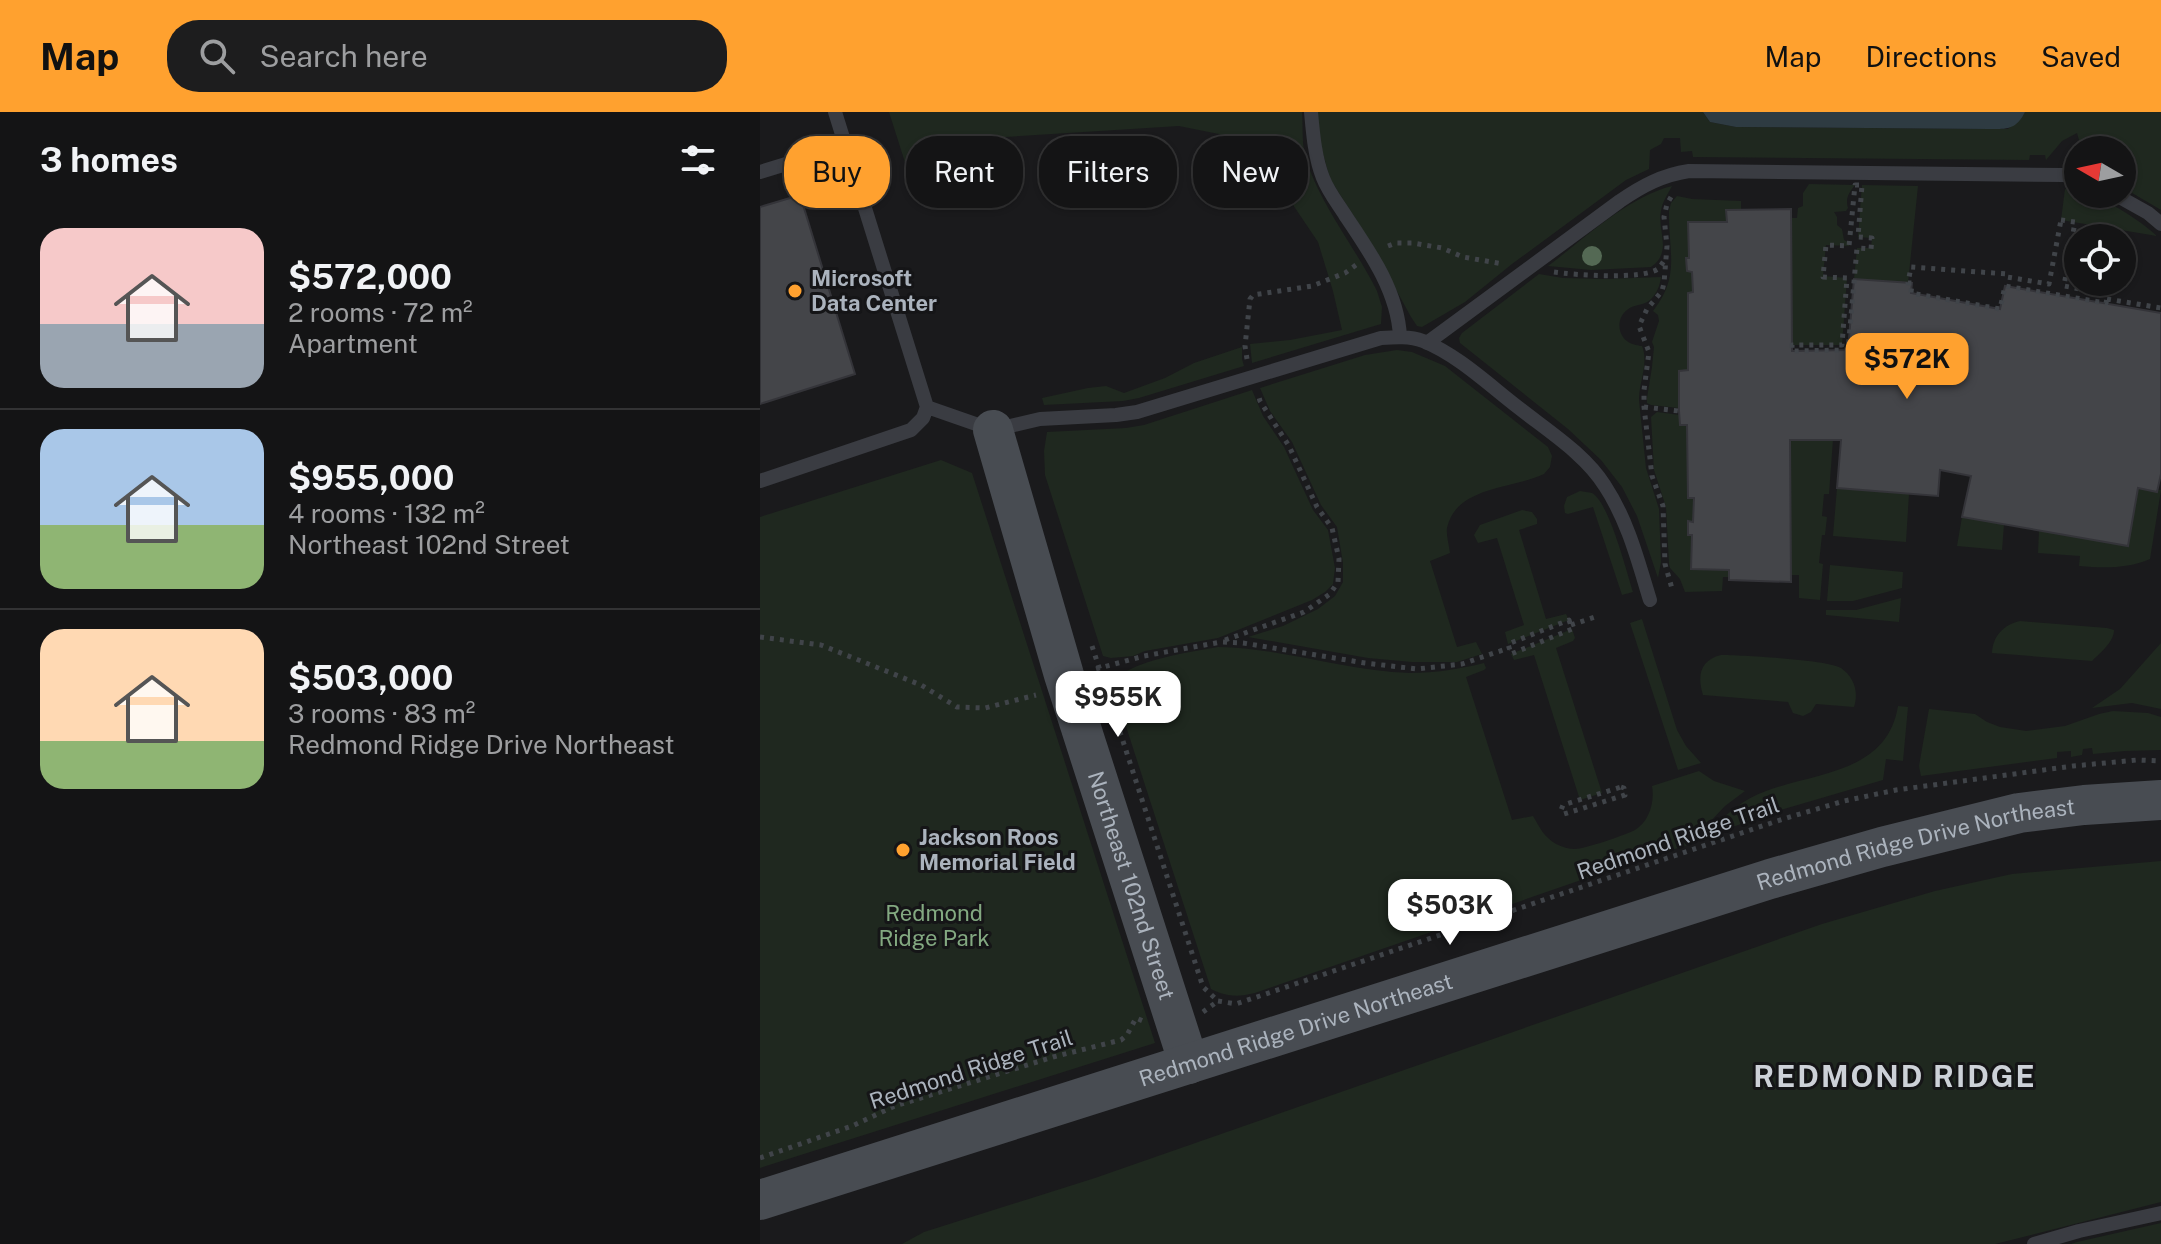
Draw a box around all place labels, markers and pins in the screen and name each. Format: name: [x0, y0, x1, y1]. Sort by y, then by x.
place label: Microsoft Data Center: [811, 265, 937, 316]
marker: Microsoft Data Center: [786, 282, 804, 300]
pin: $572K: [1851, 333, 1963, 401]
pin: $955K: [1062, 671, 1174, 739]
place label: Jackson Roos Memorial Field: [919, 824, 1076, 875]
marker: Jackson Roos Memorial Field: [894, 841, 912, 859]
pin: $503K: [1394, 879, 1506, 947]

